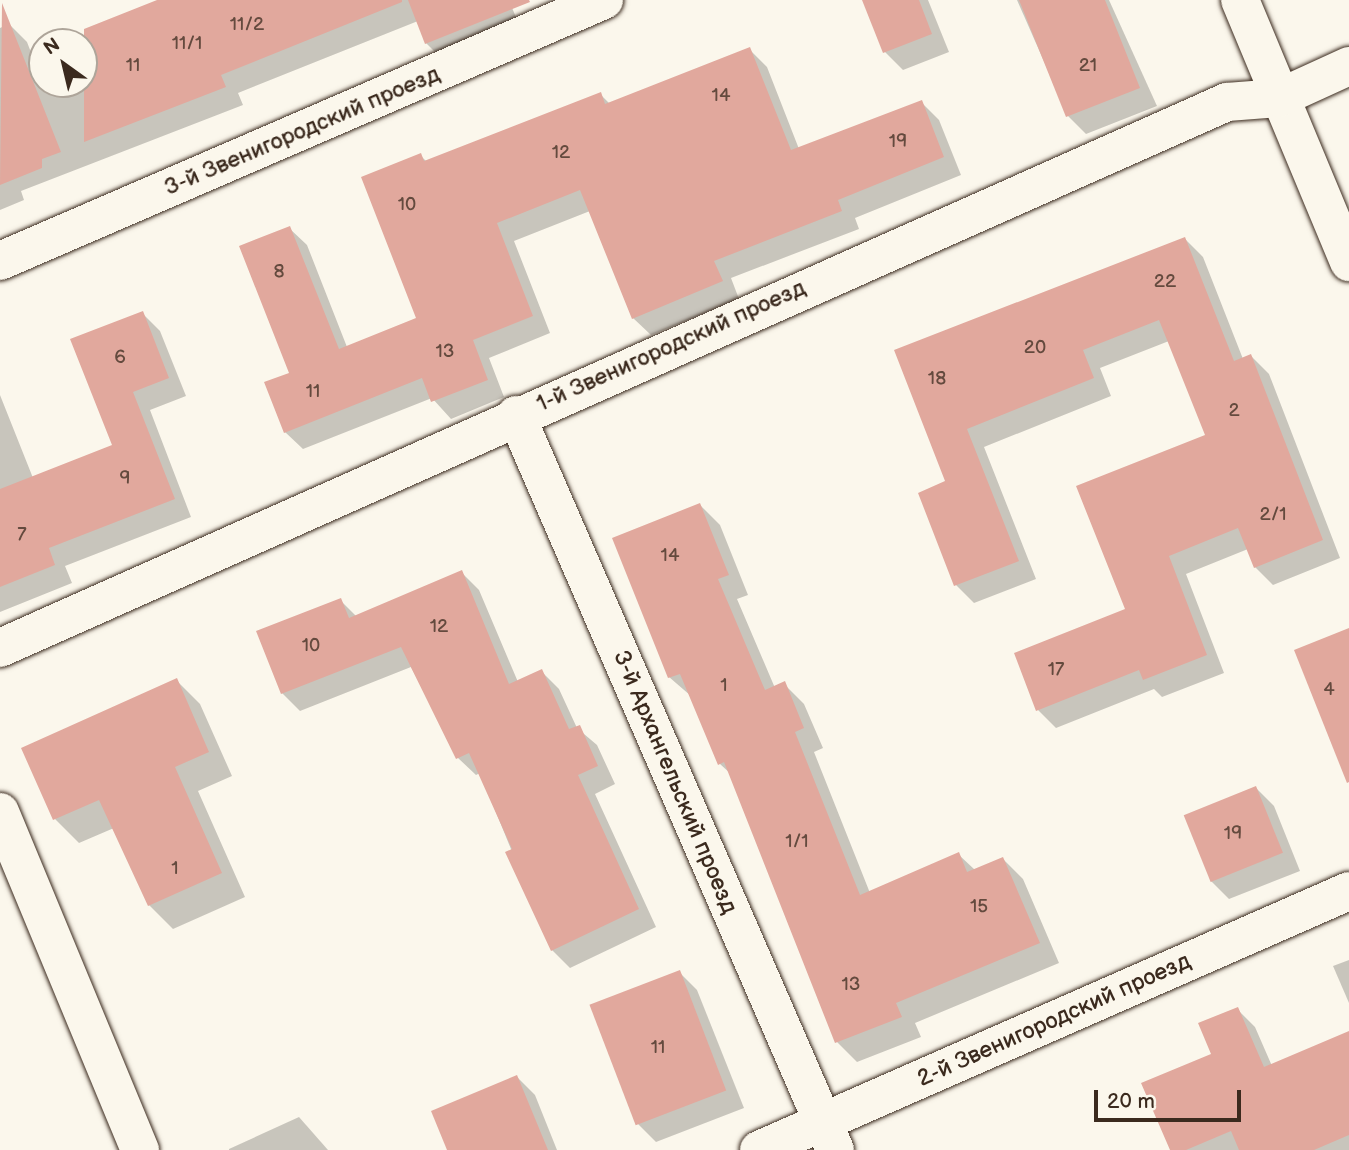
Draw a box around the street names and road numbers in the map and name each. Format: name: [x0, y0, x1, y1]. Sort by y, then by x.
street label: 3-й Звенигородский проезд: [160, 60, 444, 202]
street label: 1-й Звенигородский проезд: [532, 274, 810, 418]
street label: 3-й Архангельский проезд: [607, 646, 743, 918]
street label: 2-й Звенигородский проезд: [913, 947, 1195, 1093]

